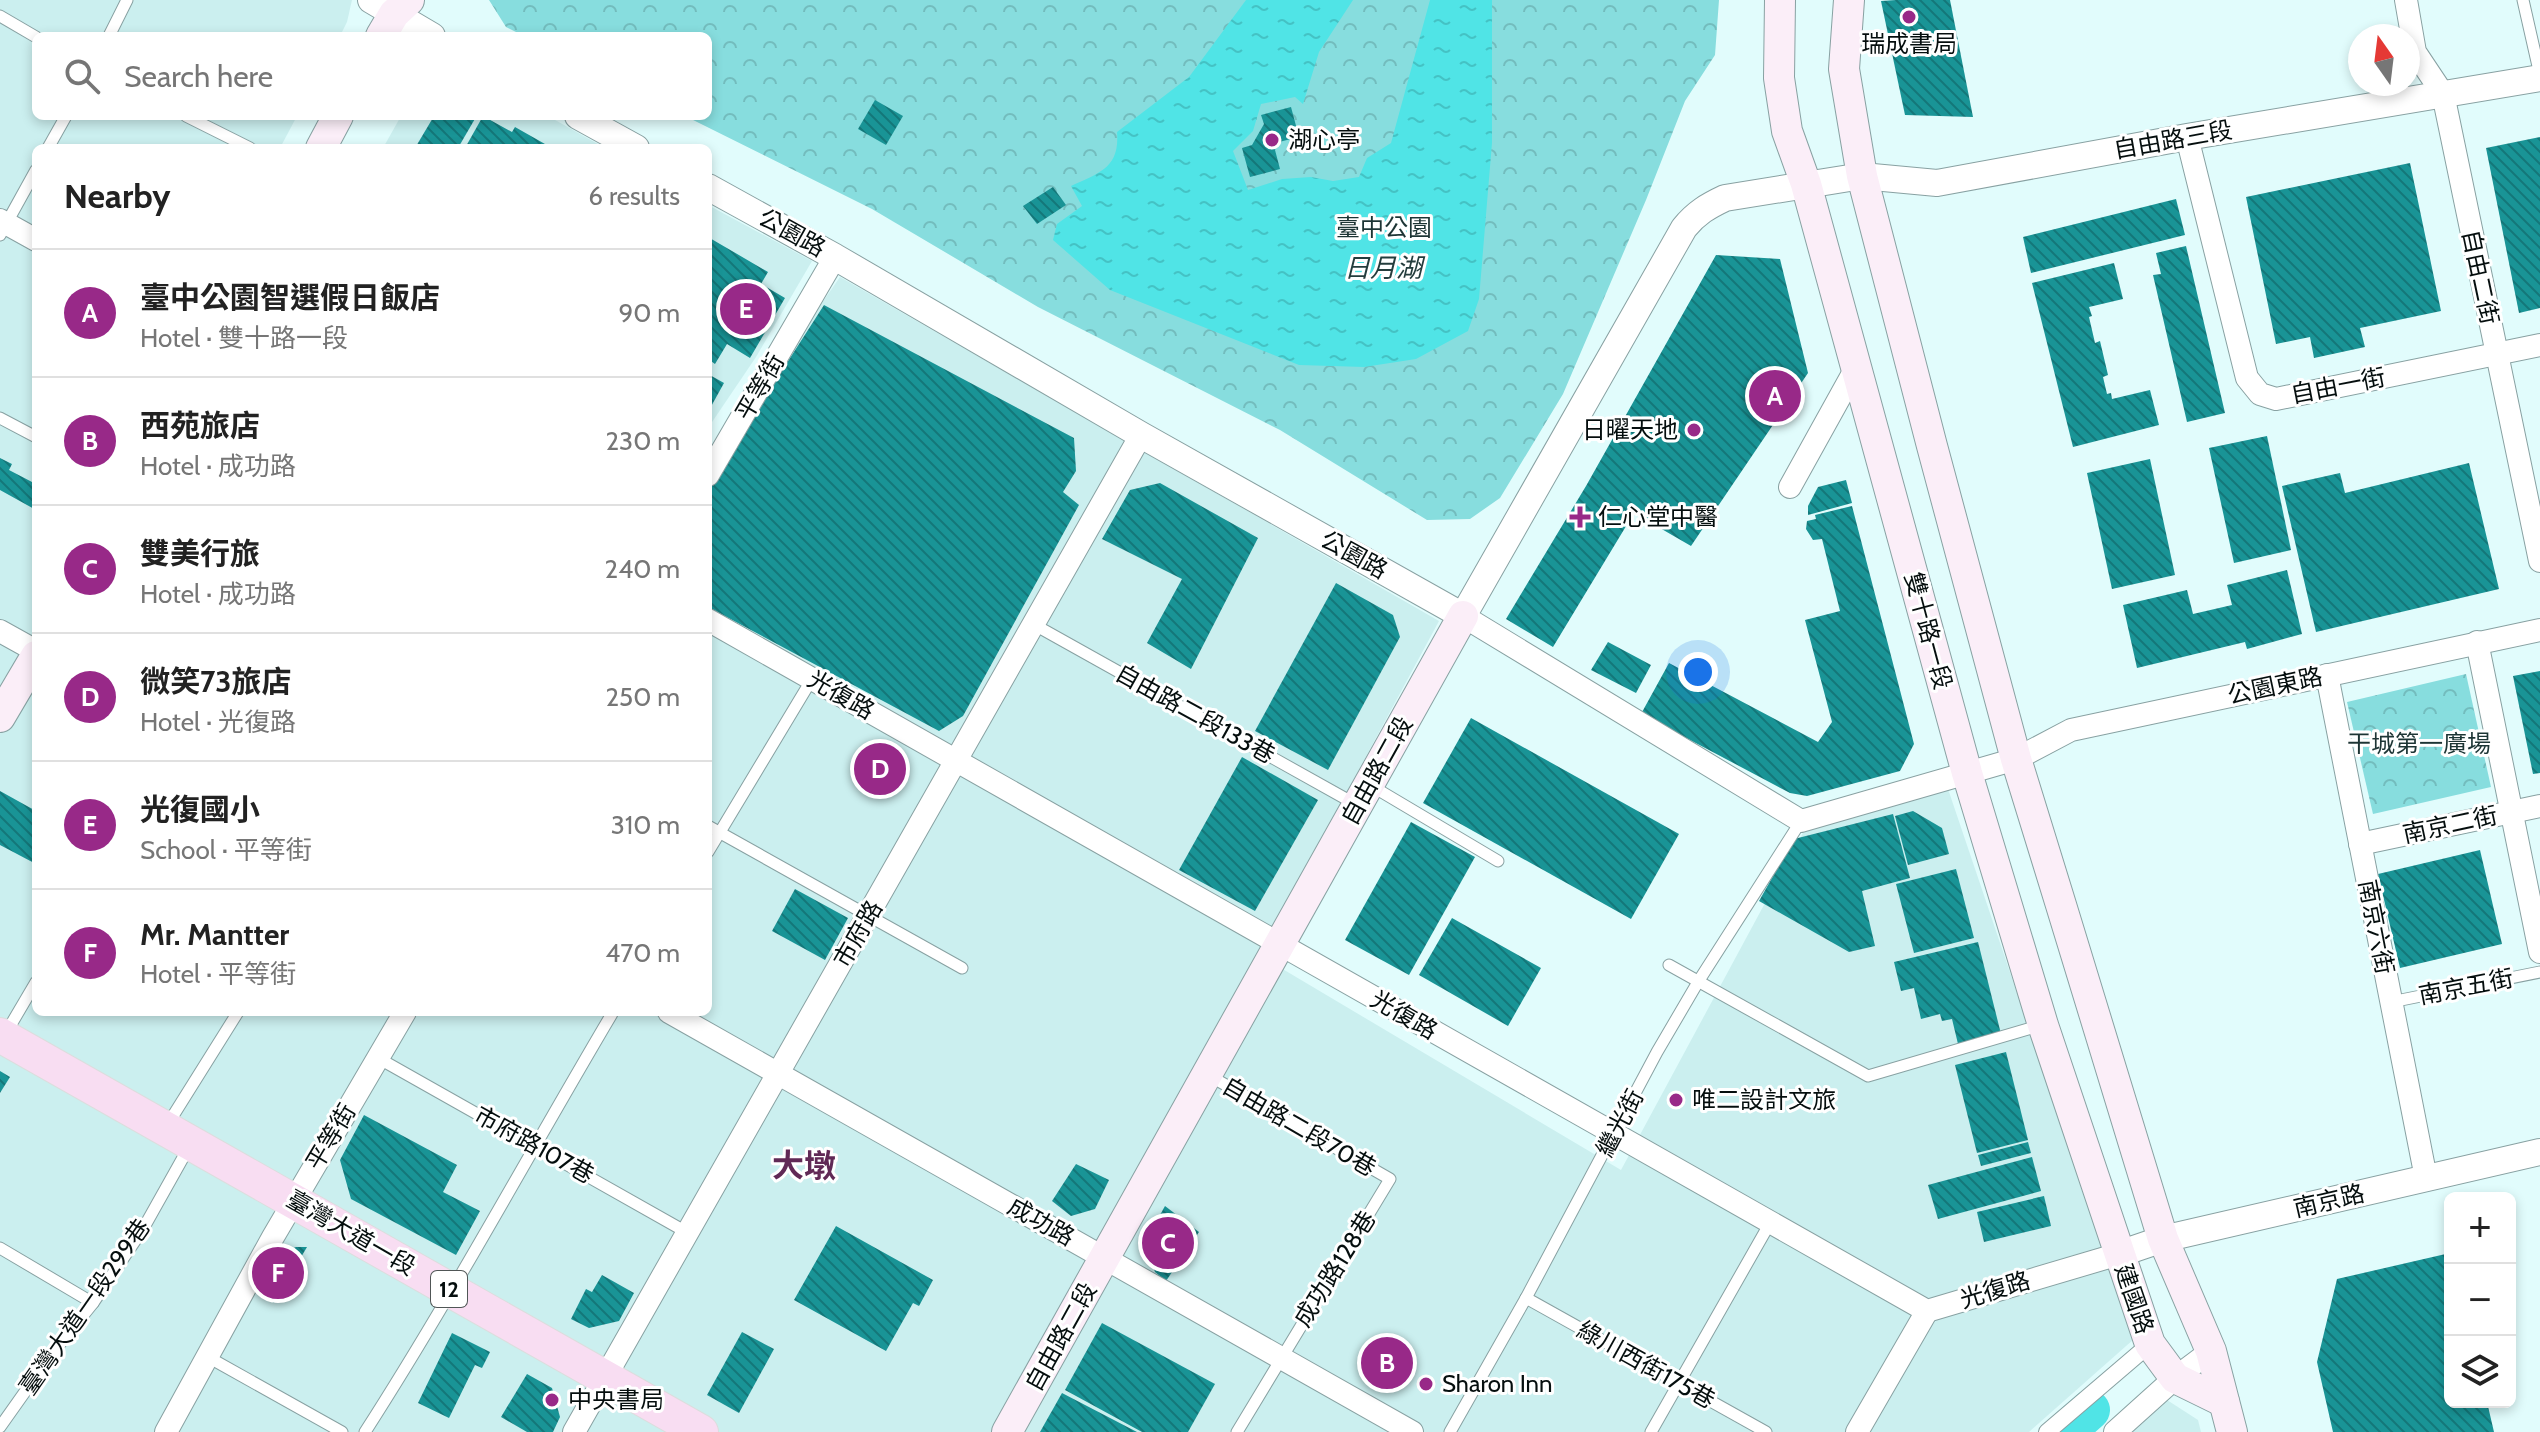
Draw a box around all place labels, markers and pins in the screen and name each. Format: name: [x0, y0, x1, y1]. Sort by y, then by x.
marker: 瑞成書局: [1900, 8, 1918, 26]
place label: 瑞成書局: [1861, 29, 1957, 58]
place label: 湖心亭: [1288, 125, 1360, 154]
marker: 湖心亭: [1263, 131, 1281, 149]
pin: E: [720, 279, 772, 339]
pin: A: [1749, 366, 1801, 426]
place label: 日曜天地: [1582, 415, 1678, 444]
marker: 日曜天地: [1685, 421, 1703, 439]
place label: 仁心堂中醫: [1598, 502, 1718, 531]
marker: 仁心堂中醫: [1569, 506, 1591, 528]
pin: D: [854, 739, 906, 799]
place label: 唯二設計文旅: [1692, 1085, 1836, 1114]
marker: 唯二設計文旅: [1667, 1091, 1685, 1109]
pin: C: [1142, 1213, 1194, 1273]
pin: F: [252, 1243, 304, 1303]
pin: B: [1361, 1333, 1413, 1393]
place label: Sharon Inn: [1442, 1369, 1552, 1398]
marker: Sharon Inn: [1417, 1375, 1435, 1393]
place label: 中央書局: [568, 1385, 664, 1414]
marker: 中央書局: [543, 1391, 561, 1409]

